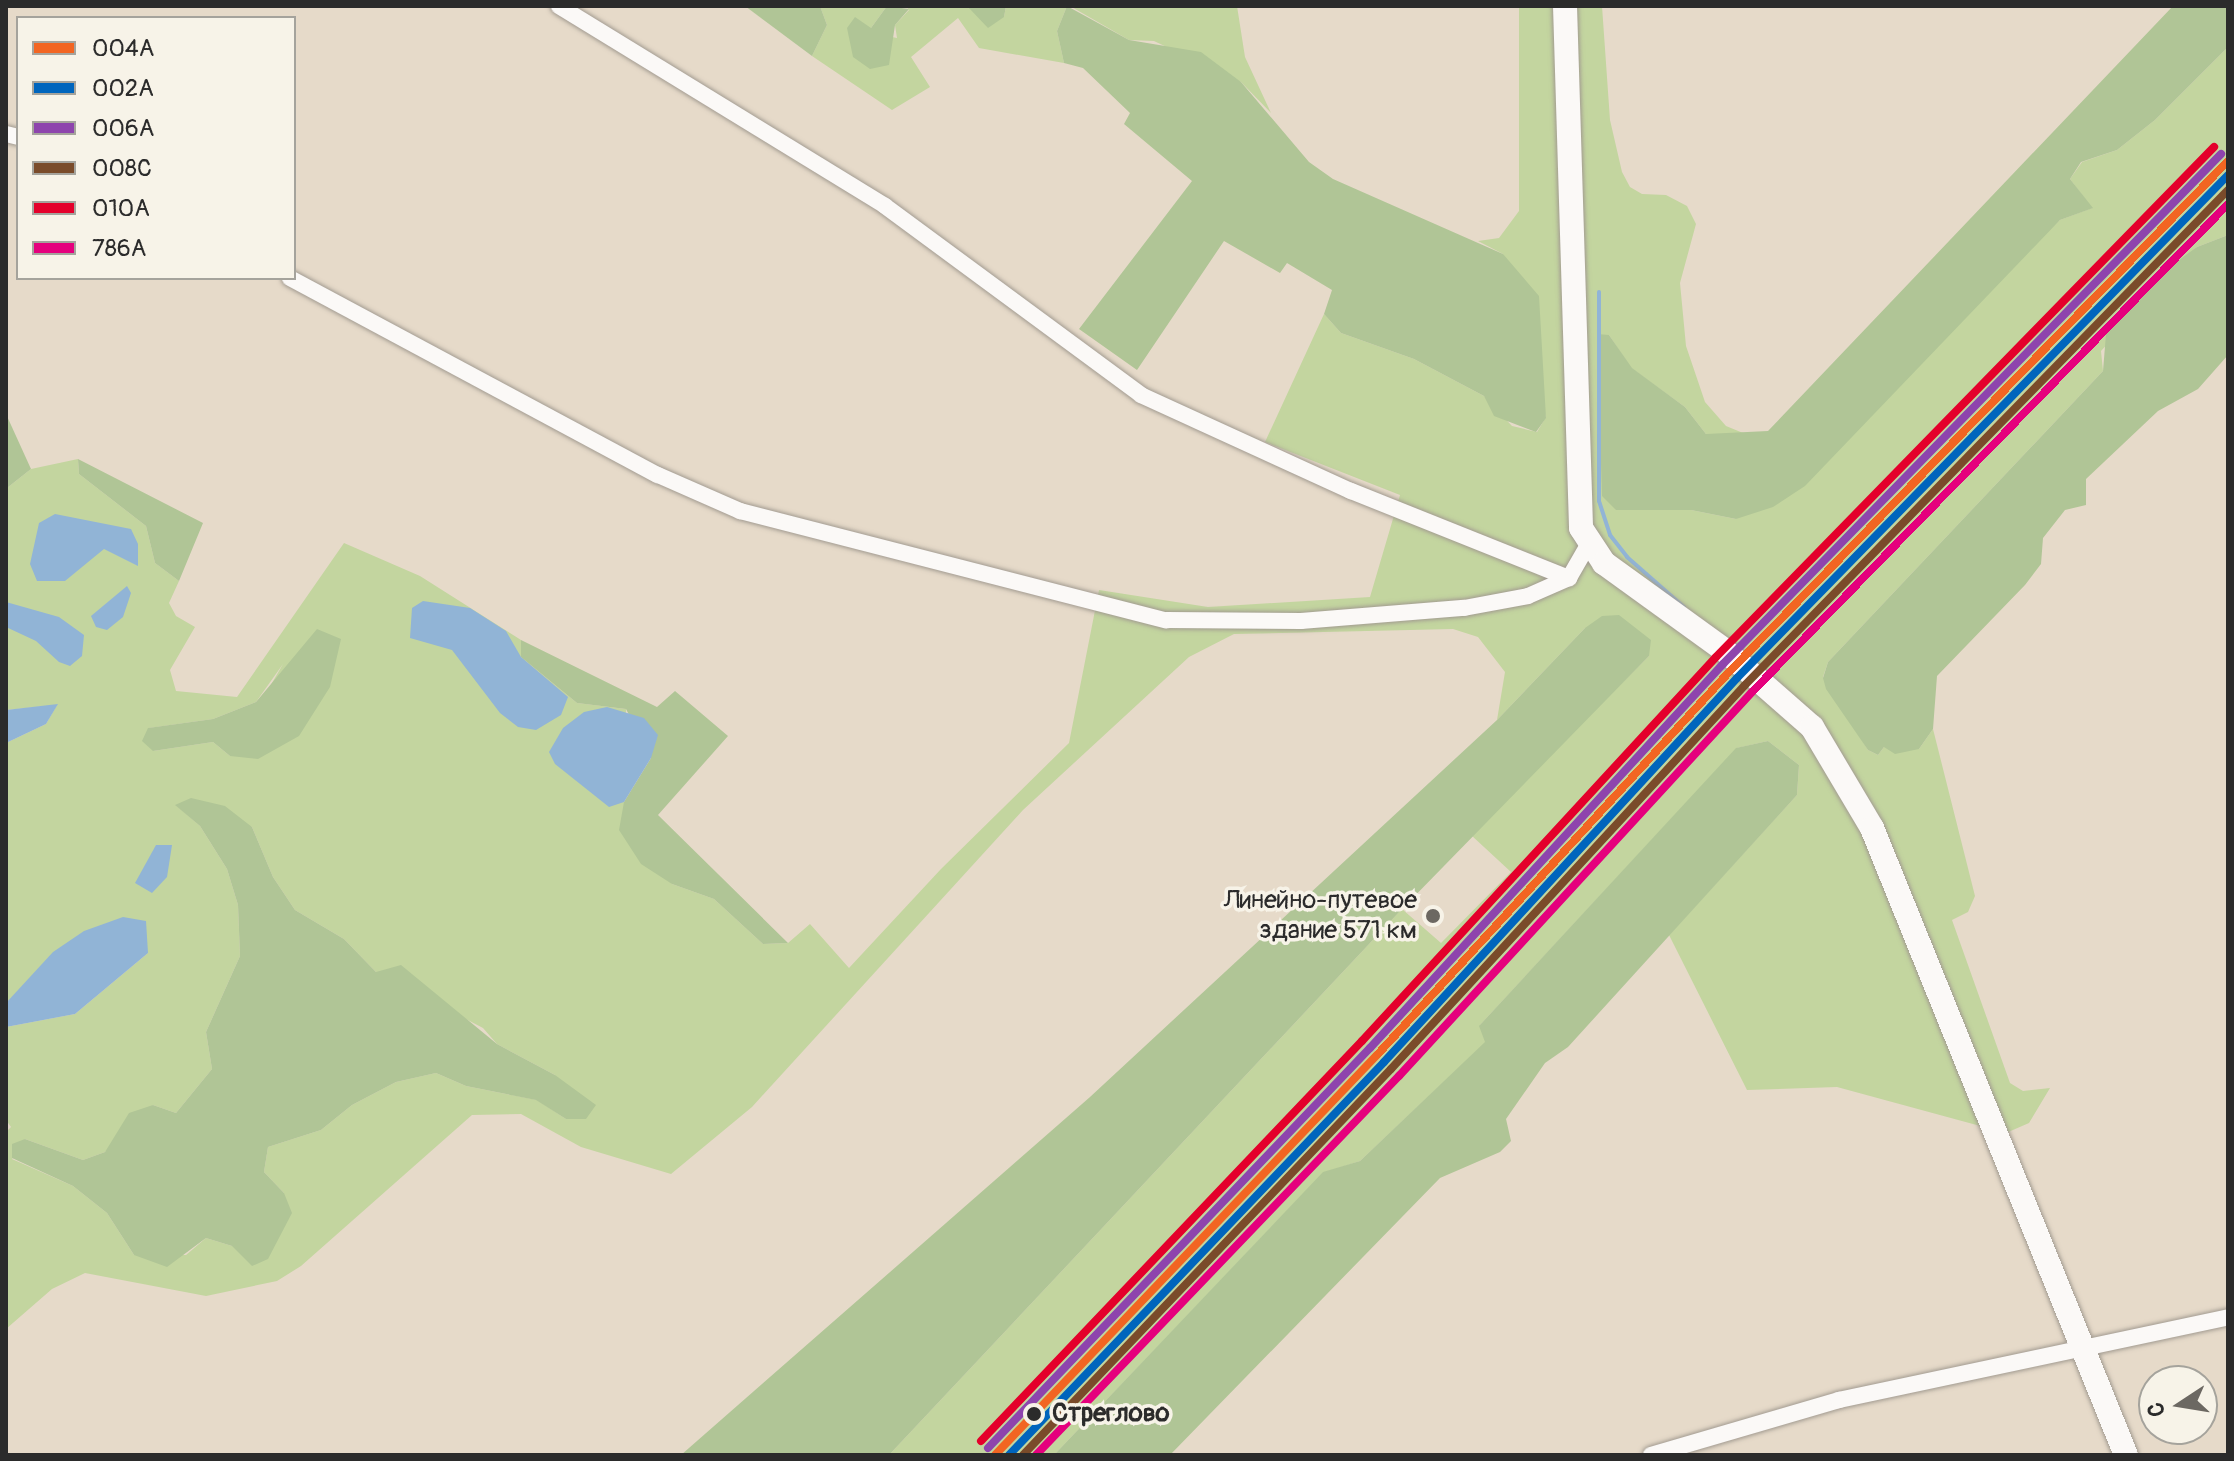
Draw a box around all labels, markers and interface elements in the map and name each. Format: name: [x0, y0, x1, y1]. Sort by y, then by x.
legend: [16, 16, 296, 280]
text: 004А: [92, 34, 154, 63]
text: 002А: [92, 74, 154, 103]
text: 006А: [92, 114, 154, 143]
text: 008С: [92, 154, 152, 183]
text: 010А: [92, 194, 150, 223]
text: 786А: [92, 234, 146, 263]
place label: Линейно-путевое здание 571 км: [1224, 885, 1417, 946]
marker: Линейно-путевое здание 571 км: [1424, 907, 1442, 925]
north arrow: [2138, 1365, 2218, 1445]
place label: Стреглово: [1052, 1398, 1169, 1430]
text: С: [2141, 1400, 2172, 1419]
marker: Стреглово: [1023, 1403, 1045, 1425]

